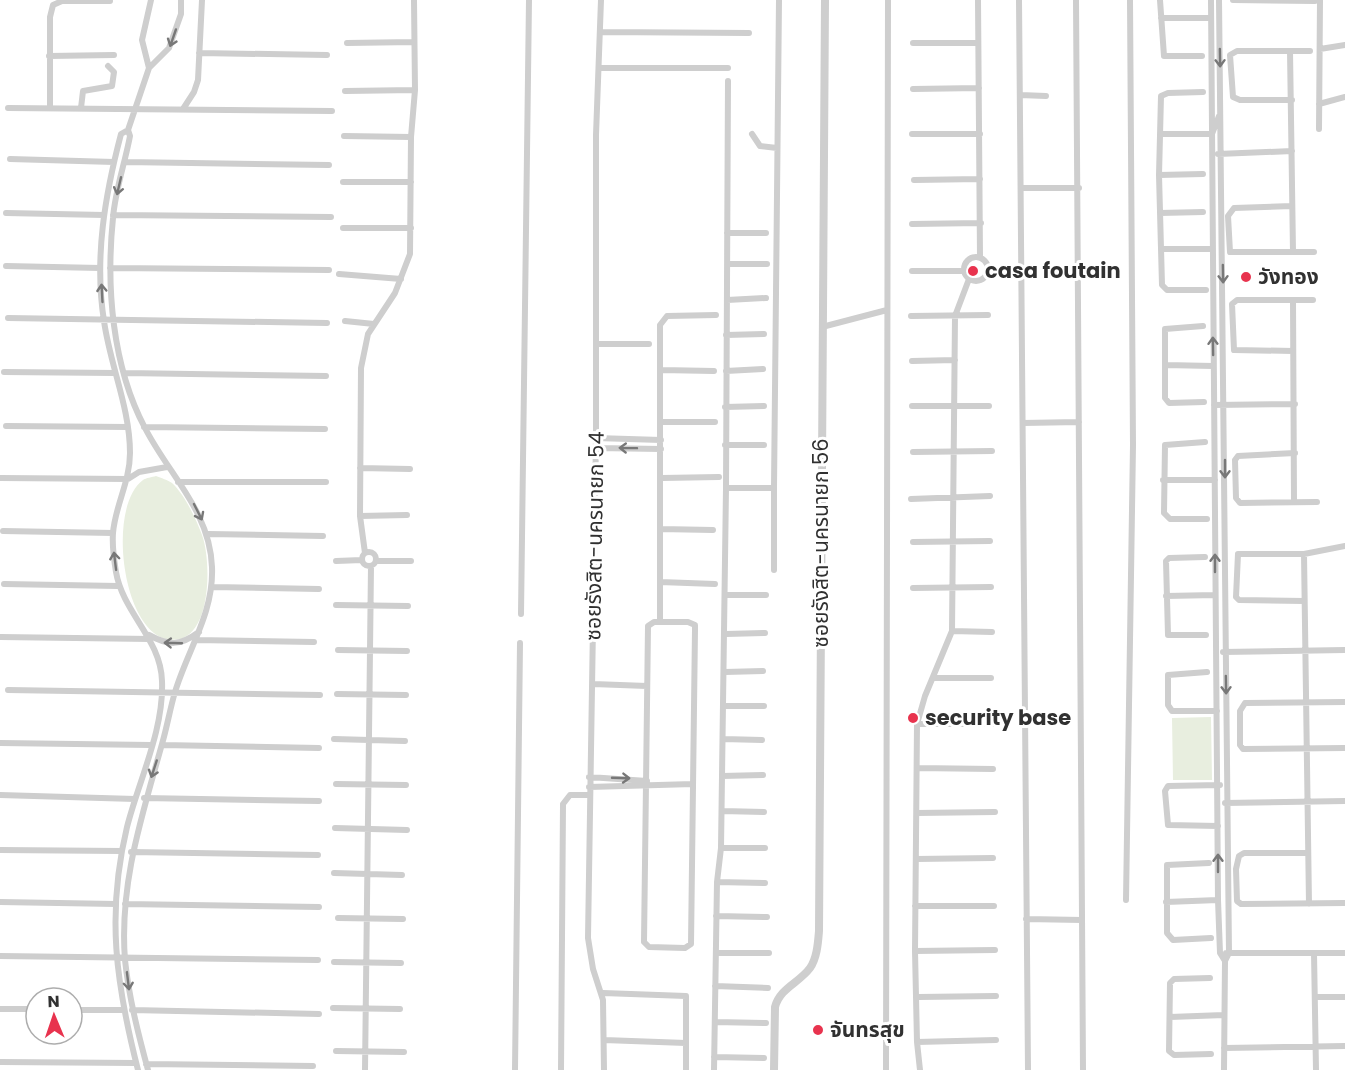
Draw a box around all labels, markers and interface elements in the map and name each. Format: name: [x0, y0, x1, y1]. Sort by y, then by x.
one-way arrow: [166, 28, 177, 46]
one-way arrow: [1214, 48, 1225, 68]
one-way arrow: [113, 177, 125, 196]
place label: casa foutain: [985, 256, 1121, 285]
place label: วังทอง: [1258, 262, 1319, 291]
marker: casa foutain: [966, 264, 980, 278]
one-way arrow: [1217, 264, 1229, 284]
marker: วังทอง: [1239, 270, 1253, 284]
one-way arrow: [96, 284, 107, 304]
one-way arrow: [1207, 337, 1219, 357]
street label: ซอยรังสิต-นครนายก 54: [578, 431, 611, 641]
street label: ซอยรังสิต-นครนายก 56: [806, 438, 835, 648]
one-way arrow: [619, 443, 639, 454]
one-way arrow: [1219, 459, 1231, 479]
one-way arrow: [192, 503, 204, 520]
one-way arrow: [109, 552, 120, 572]
one-way arrow: [1209, 553, 1221, 573]
one-way arrow: [164, 637, 183, 648]
one-way arrow: [1220, 675, 1232, 695]
place label: security base: [925, 703, 1071, 732]
marker: security base: [906, 711, 920, 725]
one-way arrow: [148, 759, 159, 778]
one-way arrow: [610, 773, 630, 784]
one-way arrow: [1212, 853, 1224, 873]
one-way arrow: [122, 971, 133, 991]
north arrow: [24, 986, 84, 1046]
text: N: [47, 990, 60, 1013]
place label: จันทรสุข: [830, 1015, 905, 1044]
marker: จันทรสุข: [811, 1023, 825, 1037]

